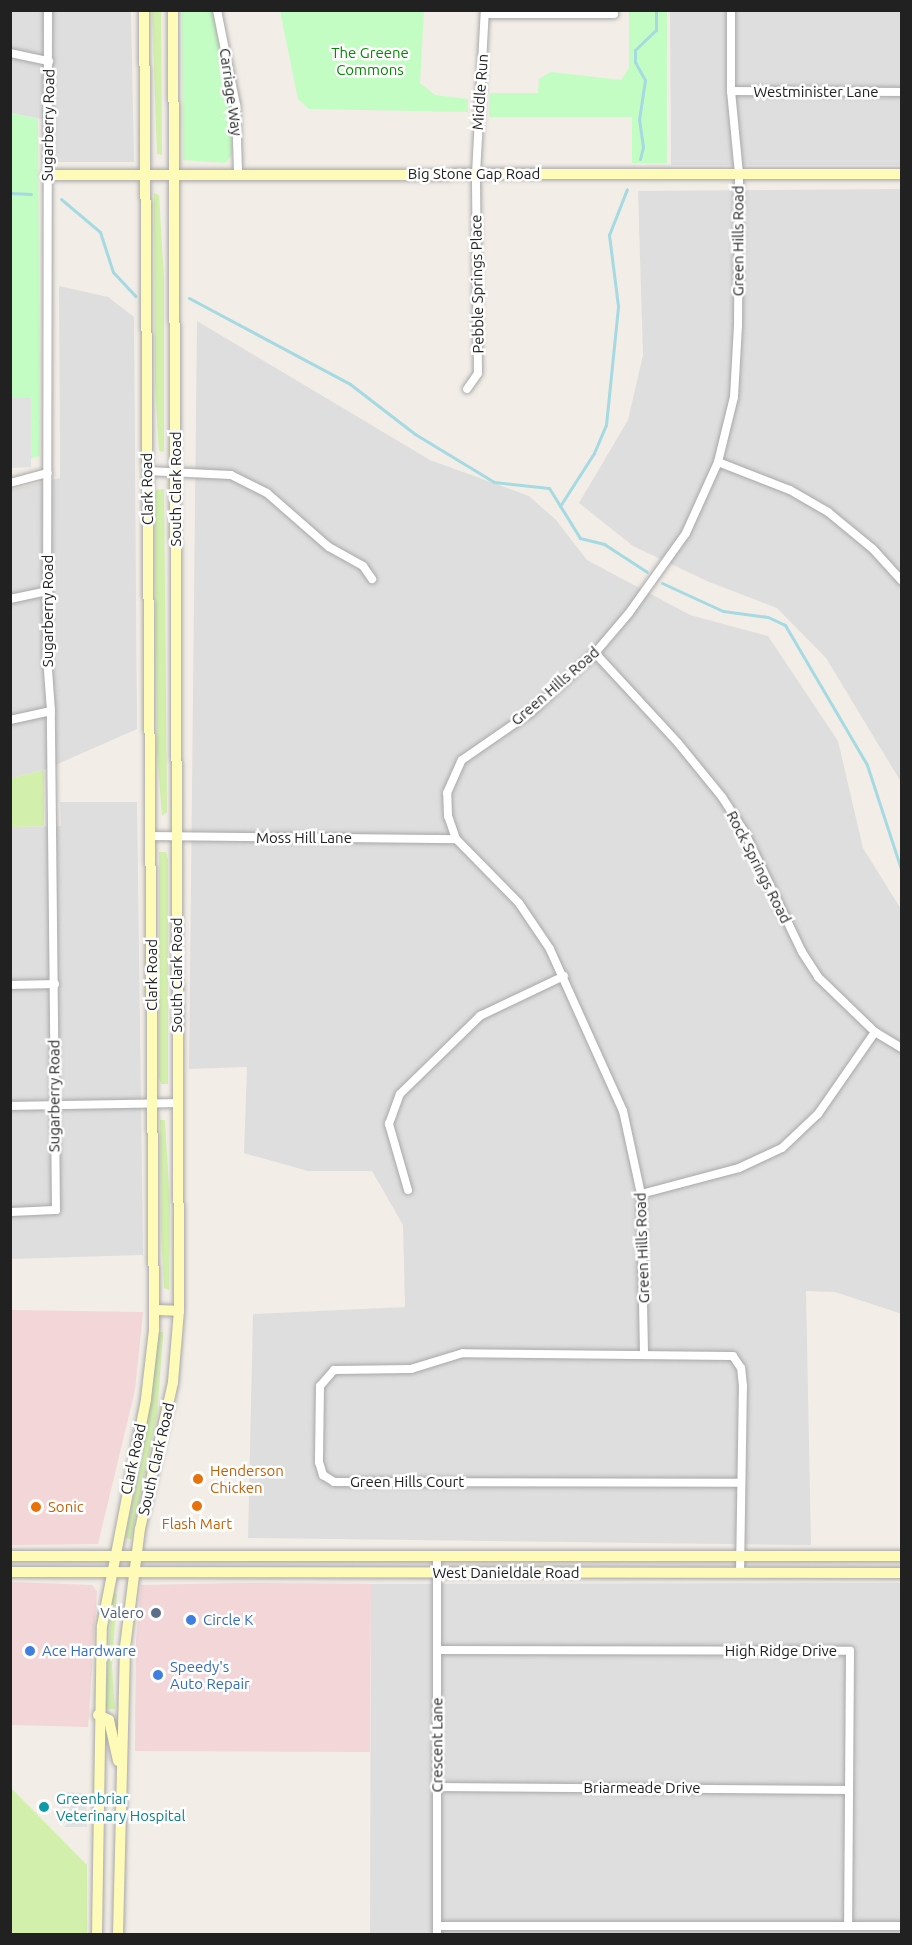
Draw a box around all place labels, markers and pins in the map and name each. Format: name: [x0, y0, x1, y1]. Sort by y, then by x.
place label: Henderson Chicken: [210, 1461, 284, 1496]
marker: Henderson Chicken: [191, 1472, 205, 1486]
place label: Sonic: [48, 1498, 84, 1516]
marker: Flash Mart: [190, 1499, 204, 1513]
marker: Sonic: [29, 1500, 43, 1514]
place label: Flash Mart: [162, 1515, 232, 1533]
place label: Valero: [100, 1604, 144, 1622]
marker: Valero: [149, 1606, 163, 1620]
place label: Circle K: [203, 1611, 253, 1629]
marker: Circle K: [184, 1613, 198, 1627]
place label: Ace Hardware: [42, 1642, 136, 1660]
marker: Ace Hardware: [23, 1644, 37, 1658]
place label: Speedy's Auto Repair: [170, 1657, 250, 1692]
marker: Speedy's Auto Repair: [151, 1668, 165, 1682]
place label: Greenbriar Veterinary Hospital: [56, 1789, 185, 1824]
marker: Greenbriar Veterinary Hospital: [37, 1800, 51, 1814]

